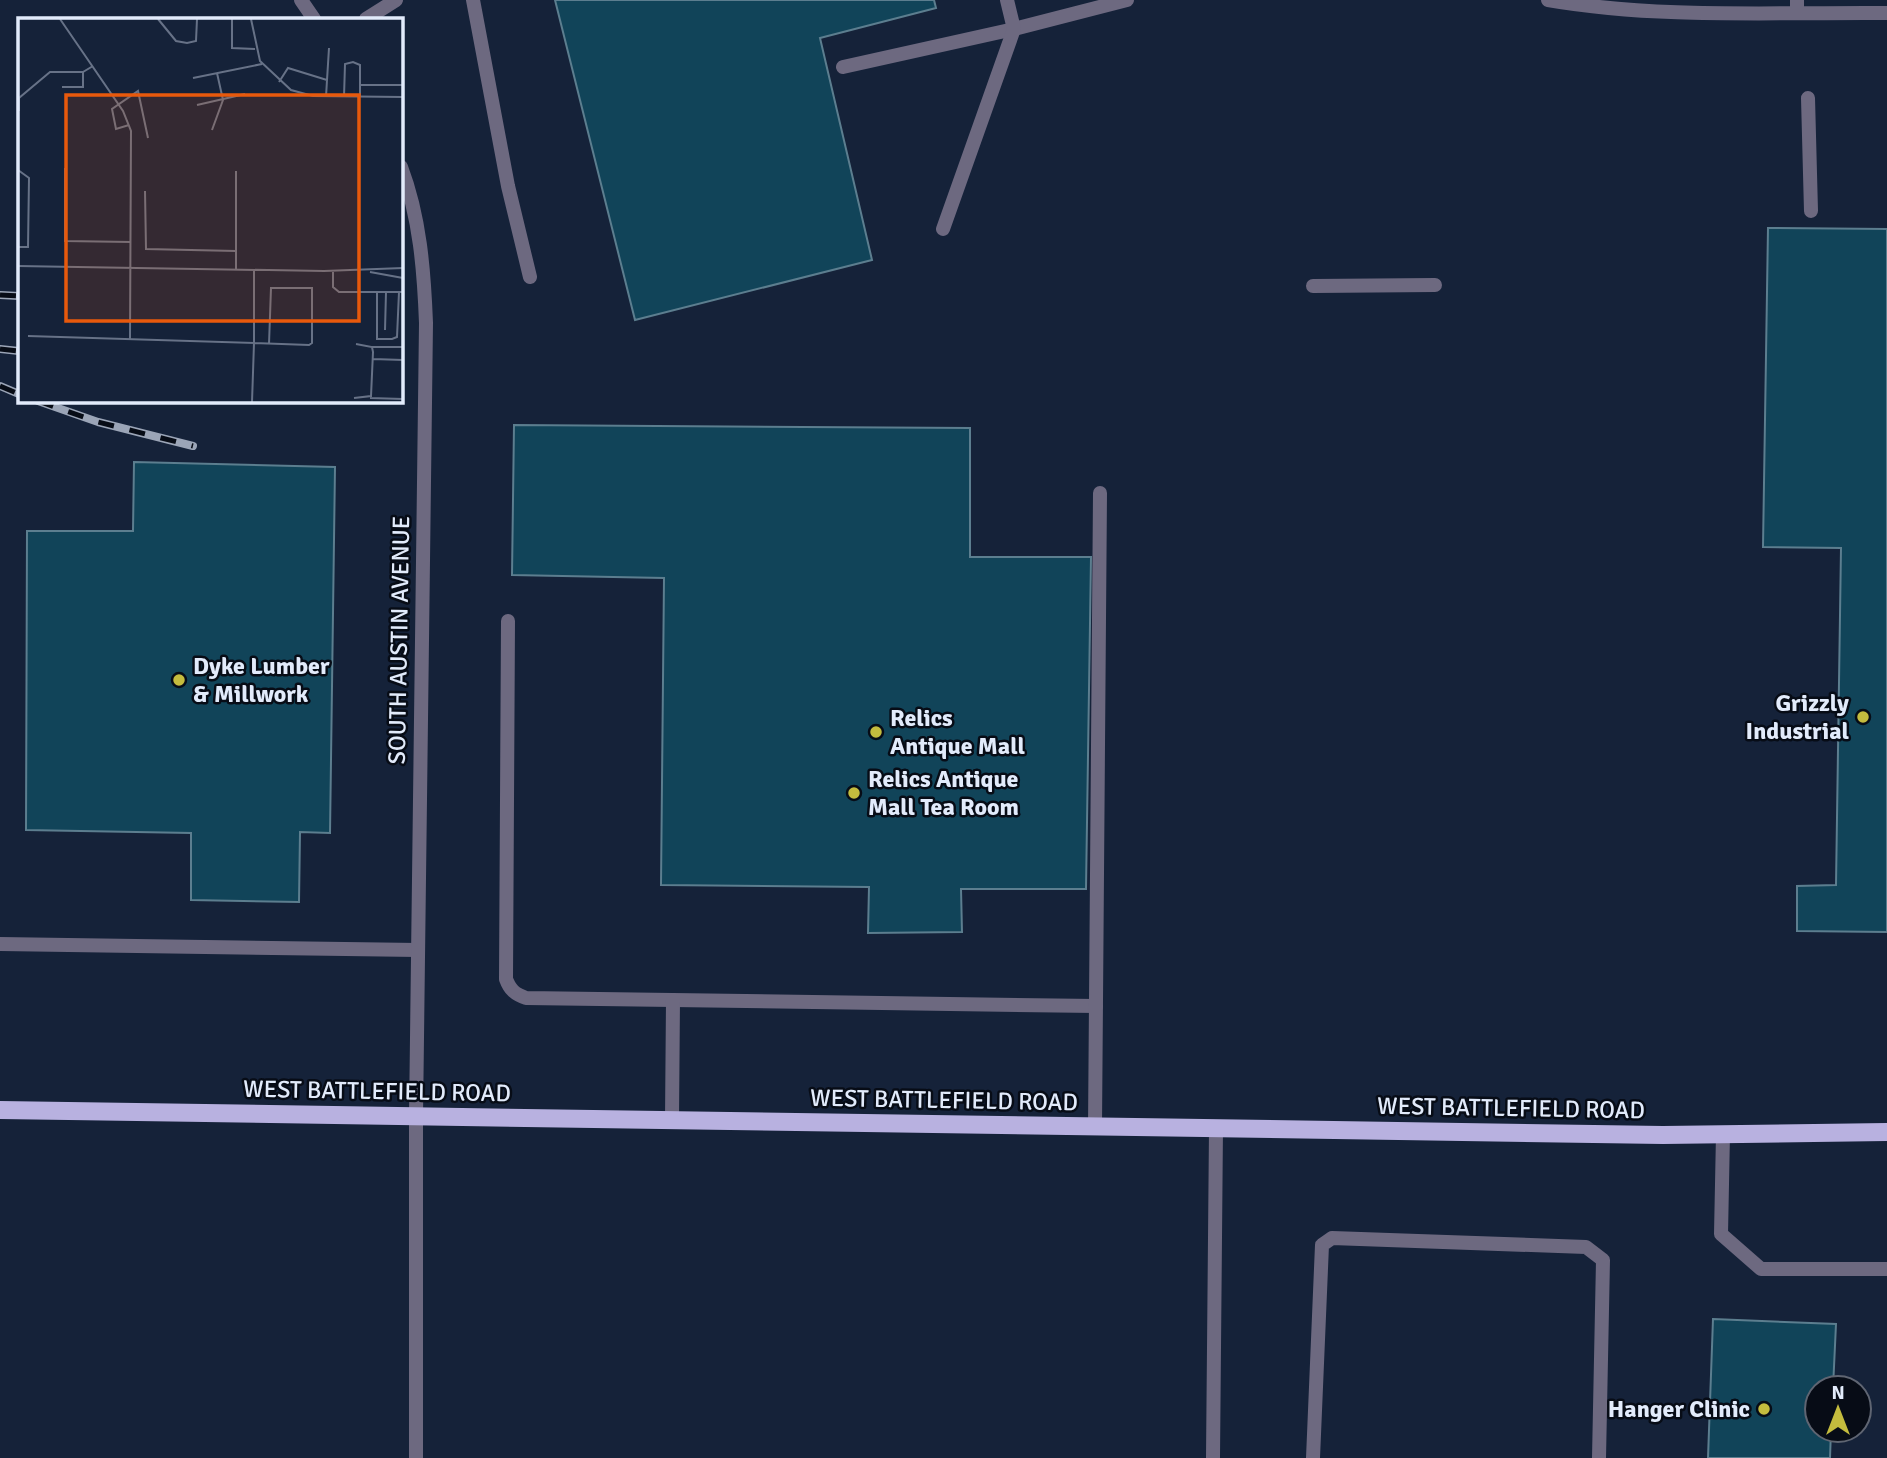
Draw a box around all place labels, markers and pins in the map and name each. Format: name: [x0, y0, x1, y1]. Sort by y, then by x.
place label: Dyke Lumber & Millwork: [193, 651, 330, 709]
marker: Dyke Lumber & Millwork: [171, 672, 187, 688]
place label: Grizzly Industrial: [1746, 688, 1849, 746]
place label: Relics Antique Mall: [890, 703, 1025, 761]
marker: Grizzly Industrial: [1855, 709, 1871, 725]
marker: Relics Antique Mall: [868, 724, 884, 740]
place label: Relics Antique Mall Tea Room: [868, 764, 1019, 822]
marker: Relics Antique Mall Tea Room: [846, 785, 862, 801]
place label: Hanger Clinic: [1608, 1394, 1750, 1424]
marker: Hanger Clinic: [1756, 1401, 1772, 1417]

